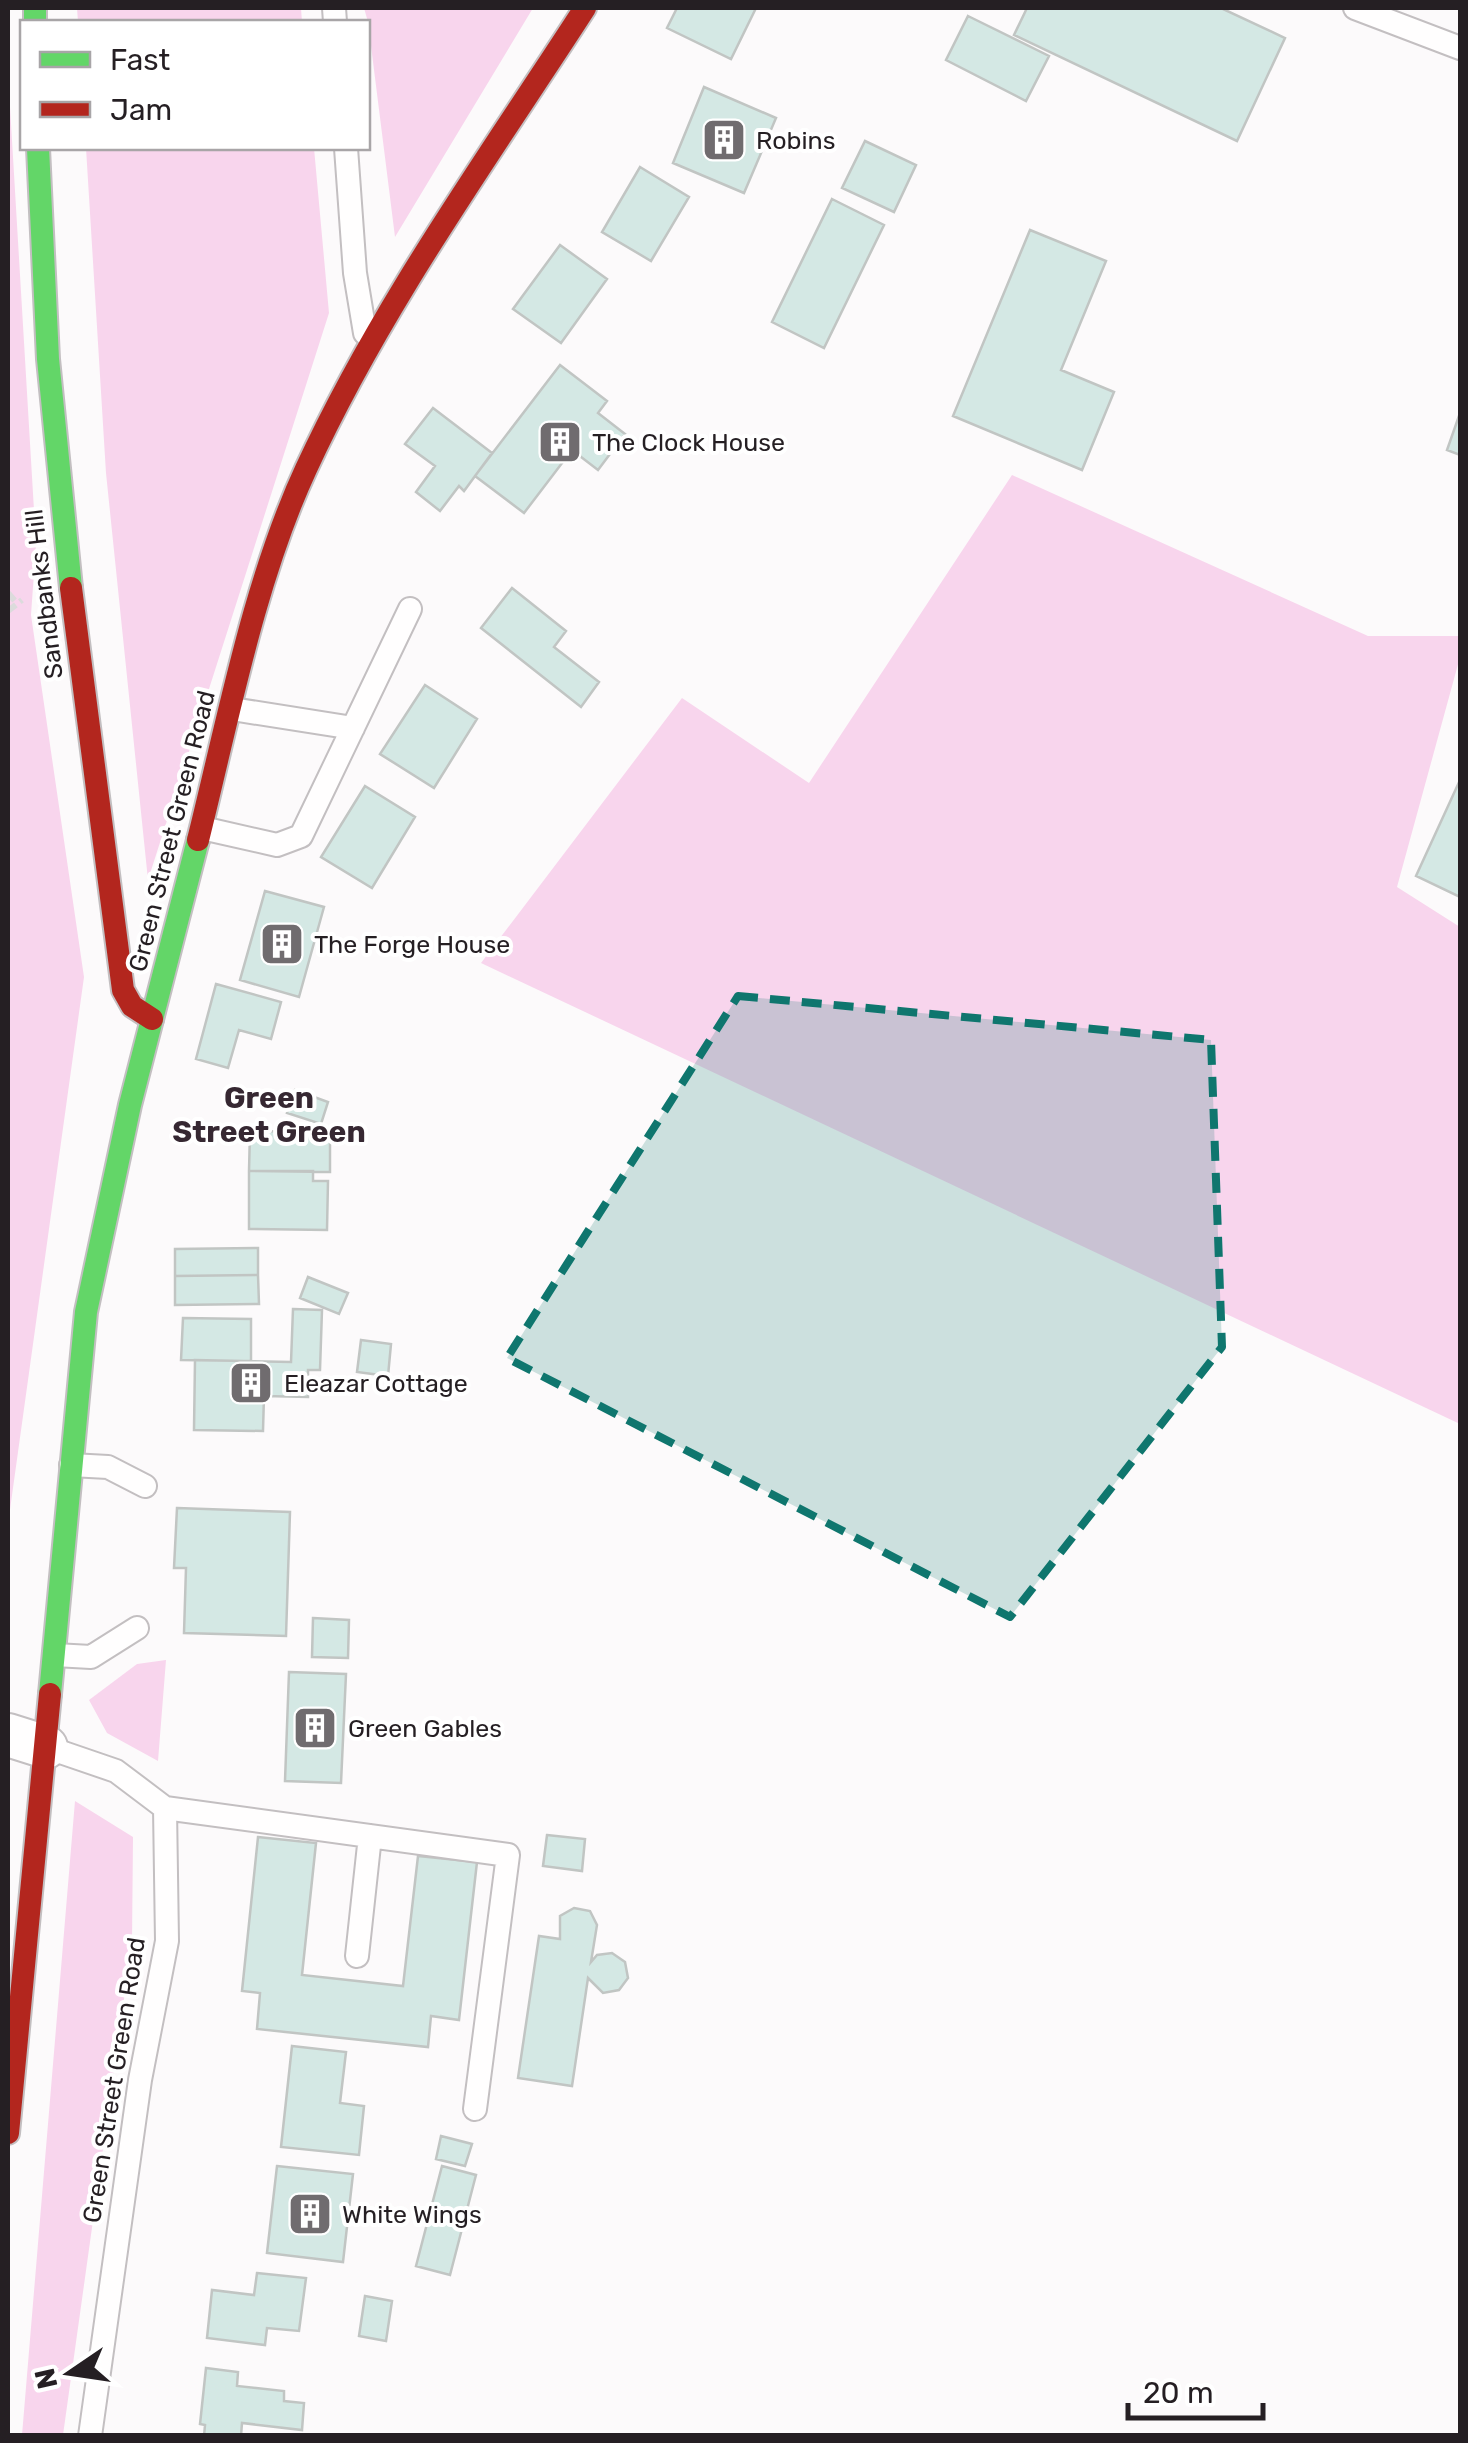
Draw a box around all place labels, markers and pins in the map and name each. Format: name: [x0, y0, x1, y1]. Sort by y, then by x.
building icon: Robins: [701, 117, 747, 163]
place label: Robins: [756, 126, 835, 155]
building icon: The Clock House: [537, 419, 583, 465]
place label: The Clock House: [592, 428, 785, 457]
building icon: The Forge House: [259, 921, 305, 967]
place label: The Forge House: [314, 930, 510, 959]
building icon: Eleazar Cottage: [228, 1360, 274, 1406]
place label: Eleazar Cottage: [284, 1369, 468, 1398]
building icon: Green Gables: [292, 1705, 338, 1751]
place label: Green Gables: [348, 1714, 502, 1743]
building icon: White Wings: [287, 2191, 333, 2237]
place label: White Wings: [342, 2200, 482, 2229]

